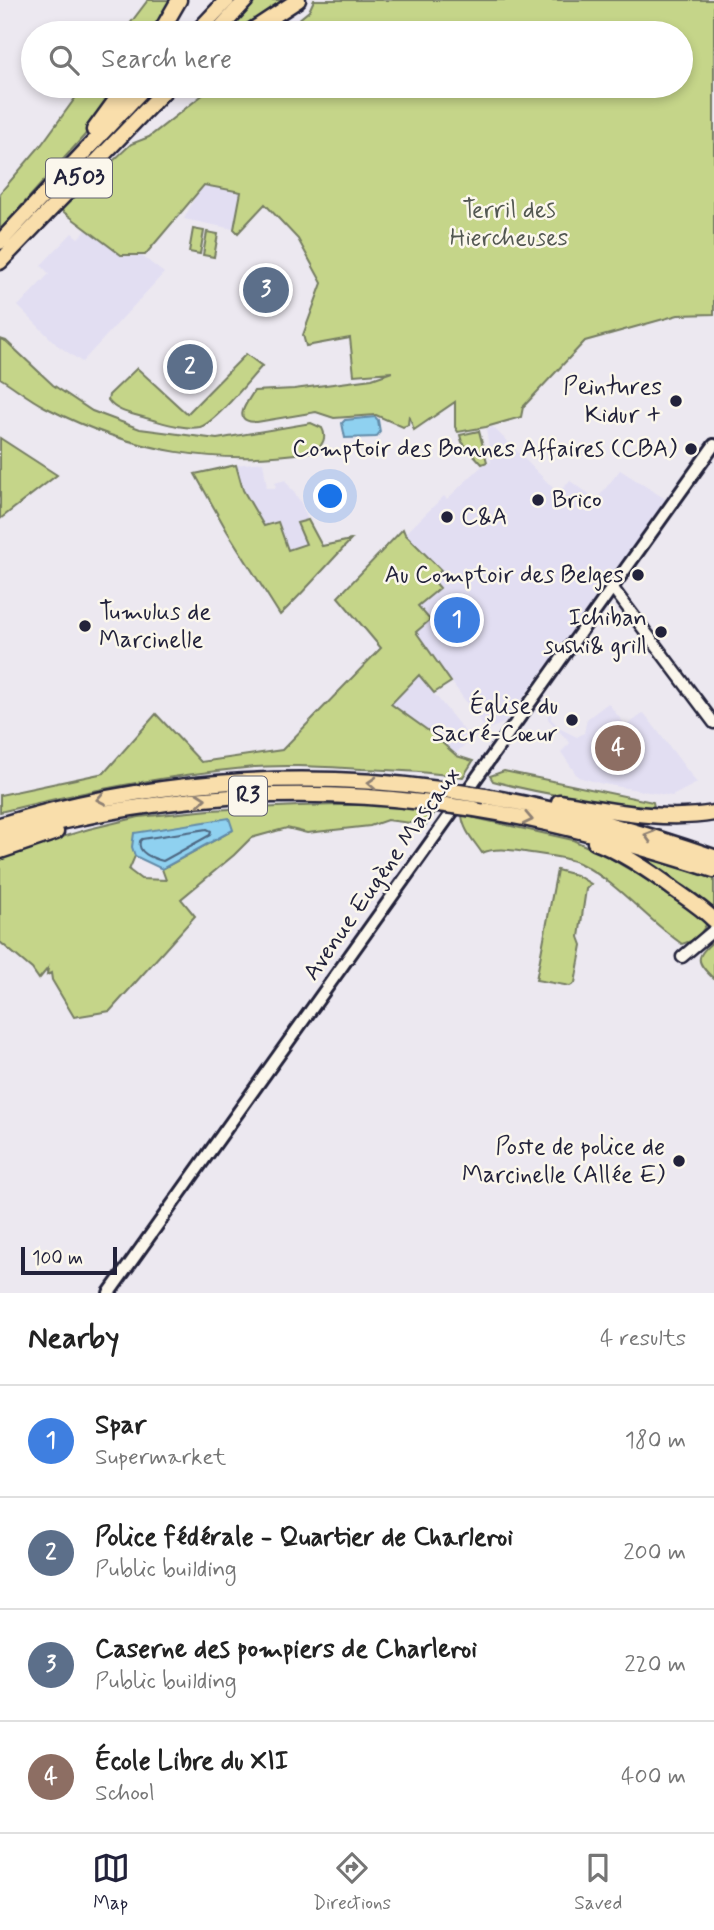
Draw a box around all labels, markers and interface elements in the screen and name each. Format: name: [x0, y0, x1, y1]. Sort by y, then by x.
search box: [21, 21, 693, 98]
icon: search: [45, 41, 83, 79]
text: Search here: [101, 43, 232, 77]
road number: A503: [46, 158, 112, 197]
park label: Terril des Hiercheuses: [450, 195, 569, 254]
pin: 3: [243, 264, 289, 316]
pin: 2: [167, 341, 213, 393]
place label: Peintures Kidur +: [563, 372, 662, 431]
marker: Peintures Kidur +: [668, 393, 684, 409]
place label: Comptoir des Bonnes Affaires (CBA): [292, 434, 677, 465]
marker: Comptoir des Bonnes Affaires (CBA): [683, 441, 699, 457]
your location: [313, 479, 347, 513]
place label: Brico: [552, 485, 602, 516]
marker: Brico: [530, 492, 546, 508]
place label: C&A: [461, 502, 508, 533]
marker: C&A: [439, 509, 455, 525]
place label: Au Comptoir des Belges: [385, 560, 624, 591]
marker: Au Comptoir des Belges: [630, 567, 646, 583]
pin: 1: [434, 594, 480, 646]
place label: Tumulus de Marcinelle: [99, 597, 211, 656]
place label: Ichiban sushi& grill: [543, 603, 647, 662]
marker: Tumulus de Marcinelle: [77, 618, 93, 634]
marker: Ichiban sushi& grill: [653, 624, 669, 640]
place label: Église du Sacré-Cœur: [431, 689, 558, 750]
marker: Église du Sacré-Cœur: [564, 712, 580, 728]
pin: 4: [595, 722, 641, 774]
street label: Avenue Eugène Mascaux: [296, 761, 468, 987]
one-way arrow: [366, 775, 377, 790]
road number: R3: [229, 776, 267, 816]
one-way arrow: [95, 791, 107, 806]
one-way arrow: [196, 792, 207, 807]
one-way arrow: [522, 810, 534, 825]
one-way arrow: [643, 829, 655, 844]
place label: Poste de police de Marcinelle (Allée E): [462, 1132, 665, 1191]
marker: Poste de police de Marcinelle (Allée E): [671, 1153, 687, 1169]
scale bar: [21, 1244, 117, 1276]
text: 100 m: [32, 1246, 83, 1271]
text: Nearby: [28, 1319, 119, 1358]
text: 4 results: [600, 1324, 686, 1354]
text: Spar: [95, 1409, 146, 1443]
text: 1: [46, 1426, 56, 1456]
text: 180 m: [625, 1426, 686, 1456]
text: Supermarket: [95, 1443, 226, 1473]
text: Police fédérale - Quartier de Charleroi: [95, 1521, 513, 1555]
text: 2: [45, 1538, 57, 1568]
text: 200 m: [623, 1538, 686, 1568]
text: Public building: [95, 1555, 237, 1585]
text: Caserne des pompiers de Charleroi: [95, 1633, 477, 1667]
text: 3: [46, 1650, 56, 1680]
text: 220 m: [624, 1650, 686, 1680]
text: Public building: [95, 1667, 237, 1697]
text: École Libre du XII: [95, 1745, 288, 1779]
text: 4: [44, 1762, 58, 1792]
text: 400 m: [621, 1762, 686, 1792]
text: School: [95, 1779, 155, 1809]
tab: Map: [92, 1849, 130, 1916]
tab: Directions: [313, 1849, 391, 1916]
tab: Saved: [574, 1849, 622, 1916]

